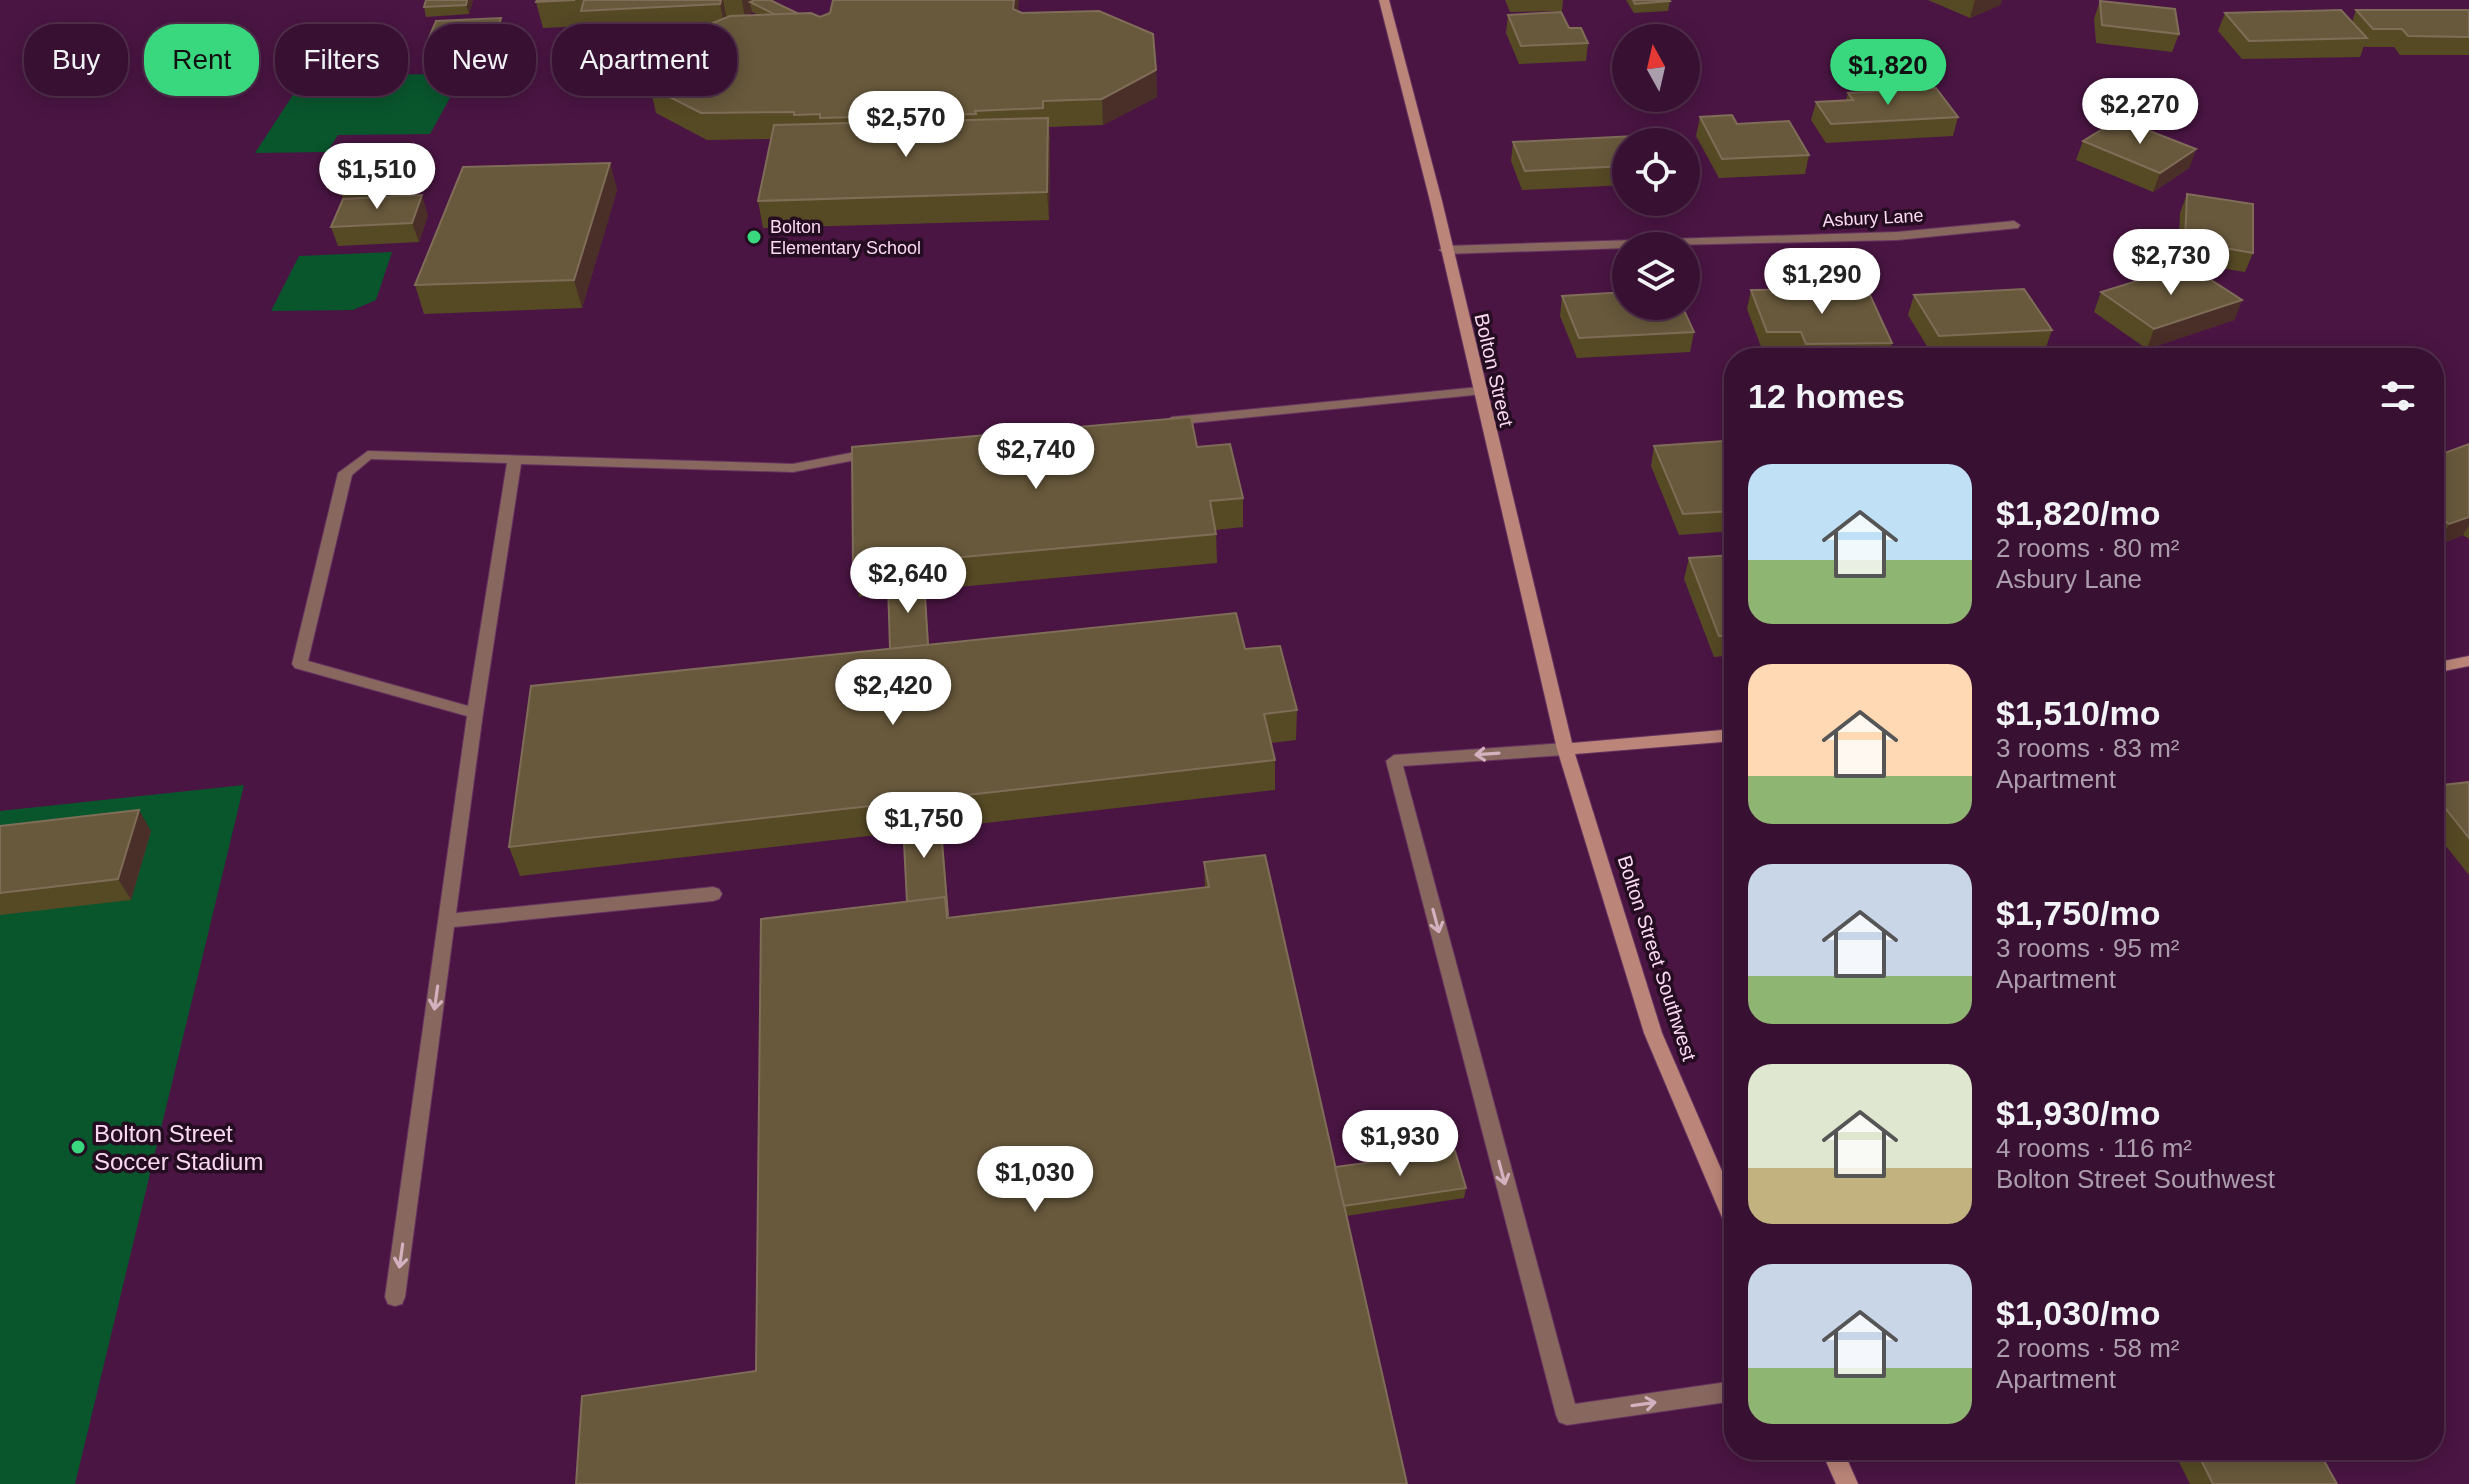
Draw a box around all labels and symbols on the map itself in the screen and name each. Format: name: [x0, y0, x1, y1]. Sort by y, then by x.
north arrow: [1612, 24, 1700, 112]
pin: $1,820: [1823, 39, 1953, 107]
pin: $2,270: [2075, 78, 2205, 146]
pin: $2,570: [841, 91, 971, 159]
pin: $1,510: [312, 143, 442, 211]
street label: Asbury Lane: [1822, 205, 1924, 231]
place label: Bolton Elementary School: [770, 217, 921, 258]
marker: Bolton Elementary School: [745, 228, 763, 246]
pin: $2,730: [2106, 229, 2236, 297]
pin: $1,290: [1757, 248, 1887, 316]
street label: Bolton Street: [1470, 311, 1518, 429]
pin: $2,740: [971, 423, 1101, 491]
pin: $2,640: [843, 547, 973, 615]
pin: $2,420: [828, 659, 958, 727]
one-way arrow: [1474, 747, 1501, 762]
pin: $1,750: [859, 792, 989, 860]
street label: Bolton Street Southwest: [1613, 853, 1701, 1064]
one-way arrow: [1429, 908, 1444, 934]
one-way arrow: [428, 985, 443, 1010]
pin: $1,930: [1335, 1110, 1465, 1178]
place label: Bolton Street Soccer Stadium: [94, 1120, 263, 1175]
marker: Bolton Street Soccer Stadium: [69, 1138, 87, 1156]
pin: $1,030: [970, 1146, 1100, 1214]
one-way arrow: [1496, 1159, 1511, 1185]
one-way arrow: [393, 1243, 408, 1268]
one-way arrow: [1631, 1396, 1656, 1411]

